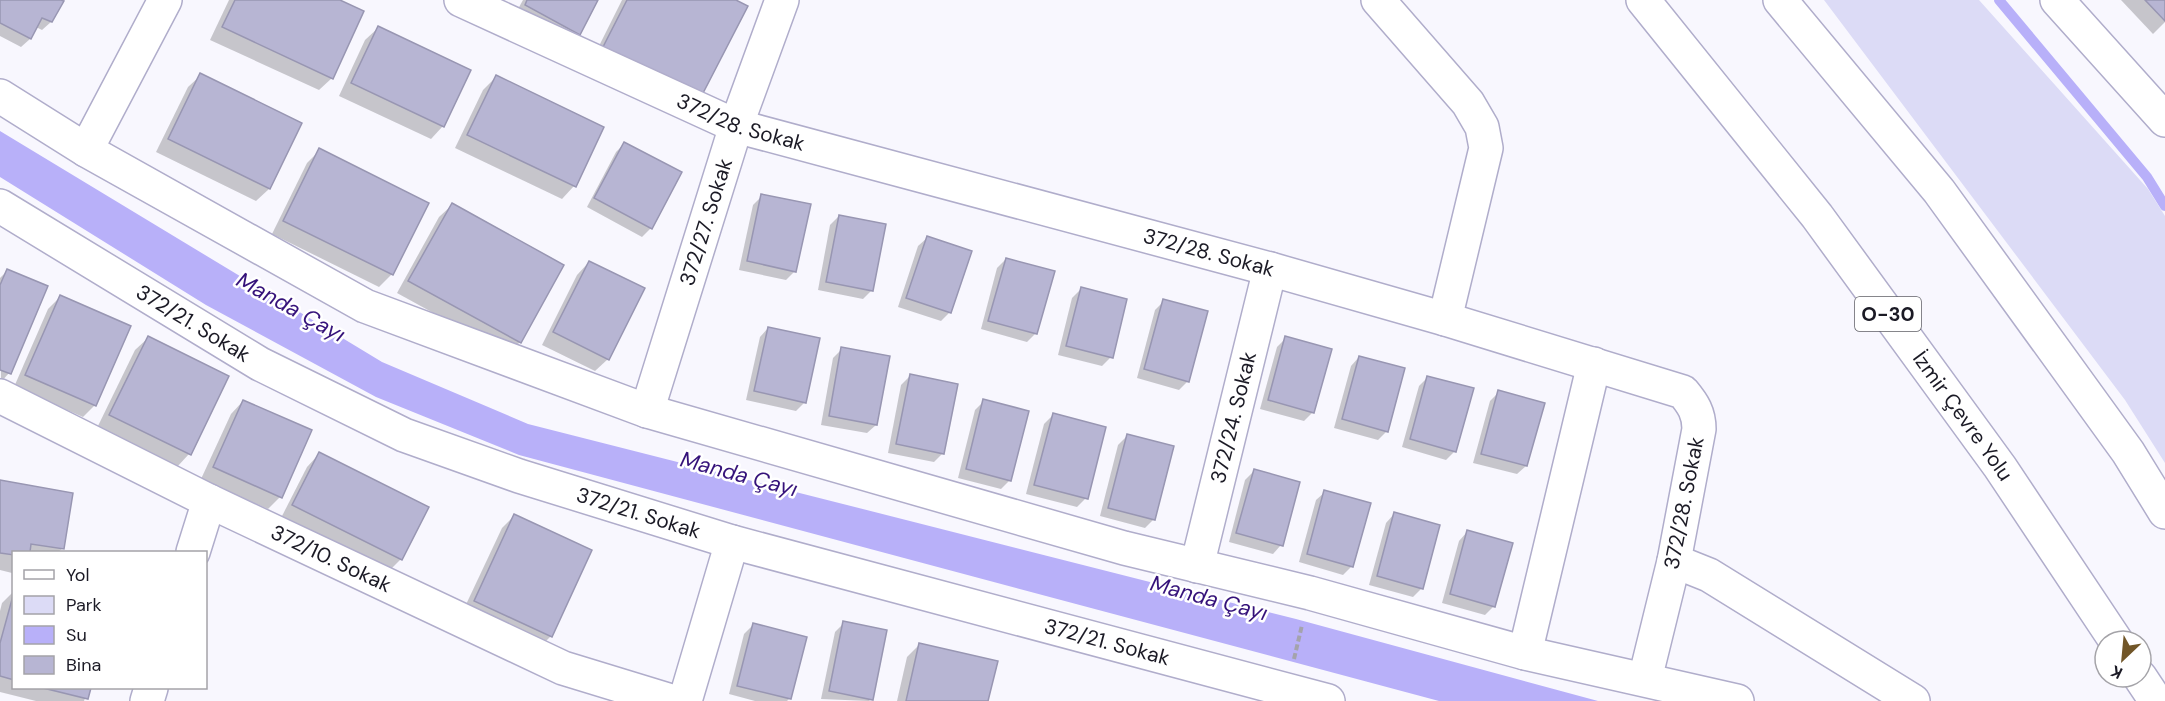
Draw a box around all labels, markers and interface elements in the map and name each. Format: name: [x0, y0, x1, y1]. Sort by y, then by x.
street label: 372/28. Sokak: [672, 87, 808, 158]
street label: 372/27. Sokak: [673, 155, 739, 289]
street label: 372/28. Sokak: [1140, 222, 1278, 284]
water label: Manda Çayı: [231, 265, 351, 349]
street label: 372/21. Sokak: [131, 278, 256, 369]
road number: O-30: [1855, 297, 1921, 331]
street label: İzmir Çevre Yolu: [1906, 346, 2019, 486]
street label: 372/24. Sokak: [1204, 348, 1263, 486]
street label: 372/28. Sokak: [1657, 434, 1711, 572]
water label: Manda Çayı: [677, 444, 801, 504]
street label: 372/21. Sokak: [573, 481, 705, 546]
street label: 372/10. Sokak: [266, 518, 396, 599]
legend: [12, 551, 207, 689]
text: Yol: [66, 563, 90, 587]
water label: Manda Çayı: [1147, 568, 1271, 628]
text: Park: [66, 593, 102, 617]
street label: 372/21. Sokak: [1041, 612, 1173, 672]
text: Su: [66, 623, 87, 647]
north arrow: [2093, 629, 2153, 689]
text: Bina: [66, 653, 101, 677]
text: K: [2107, 660, 2126, 684]

